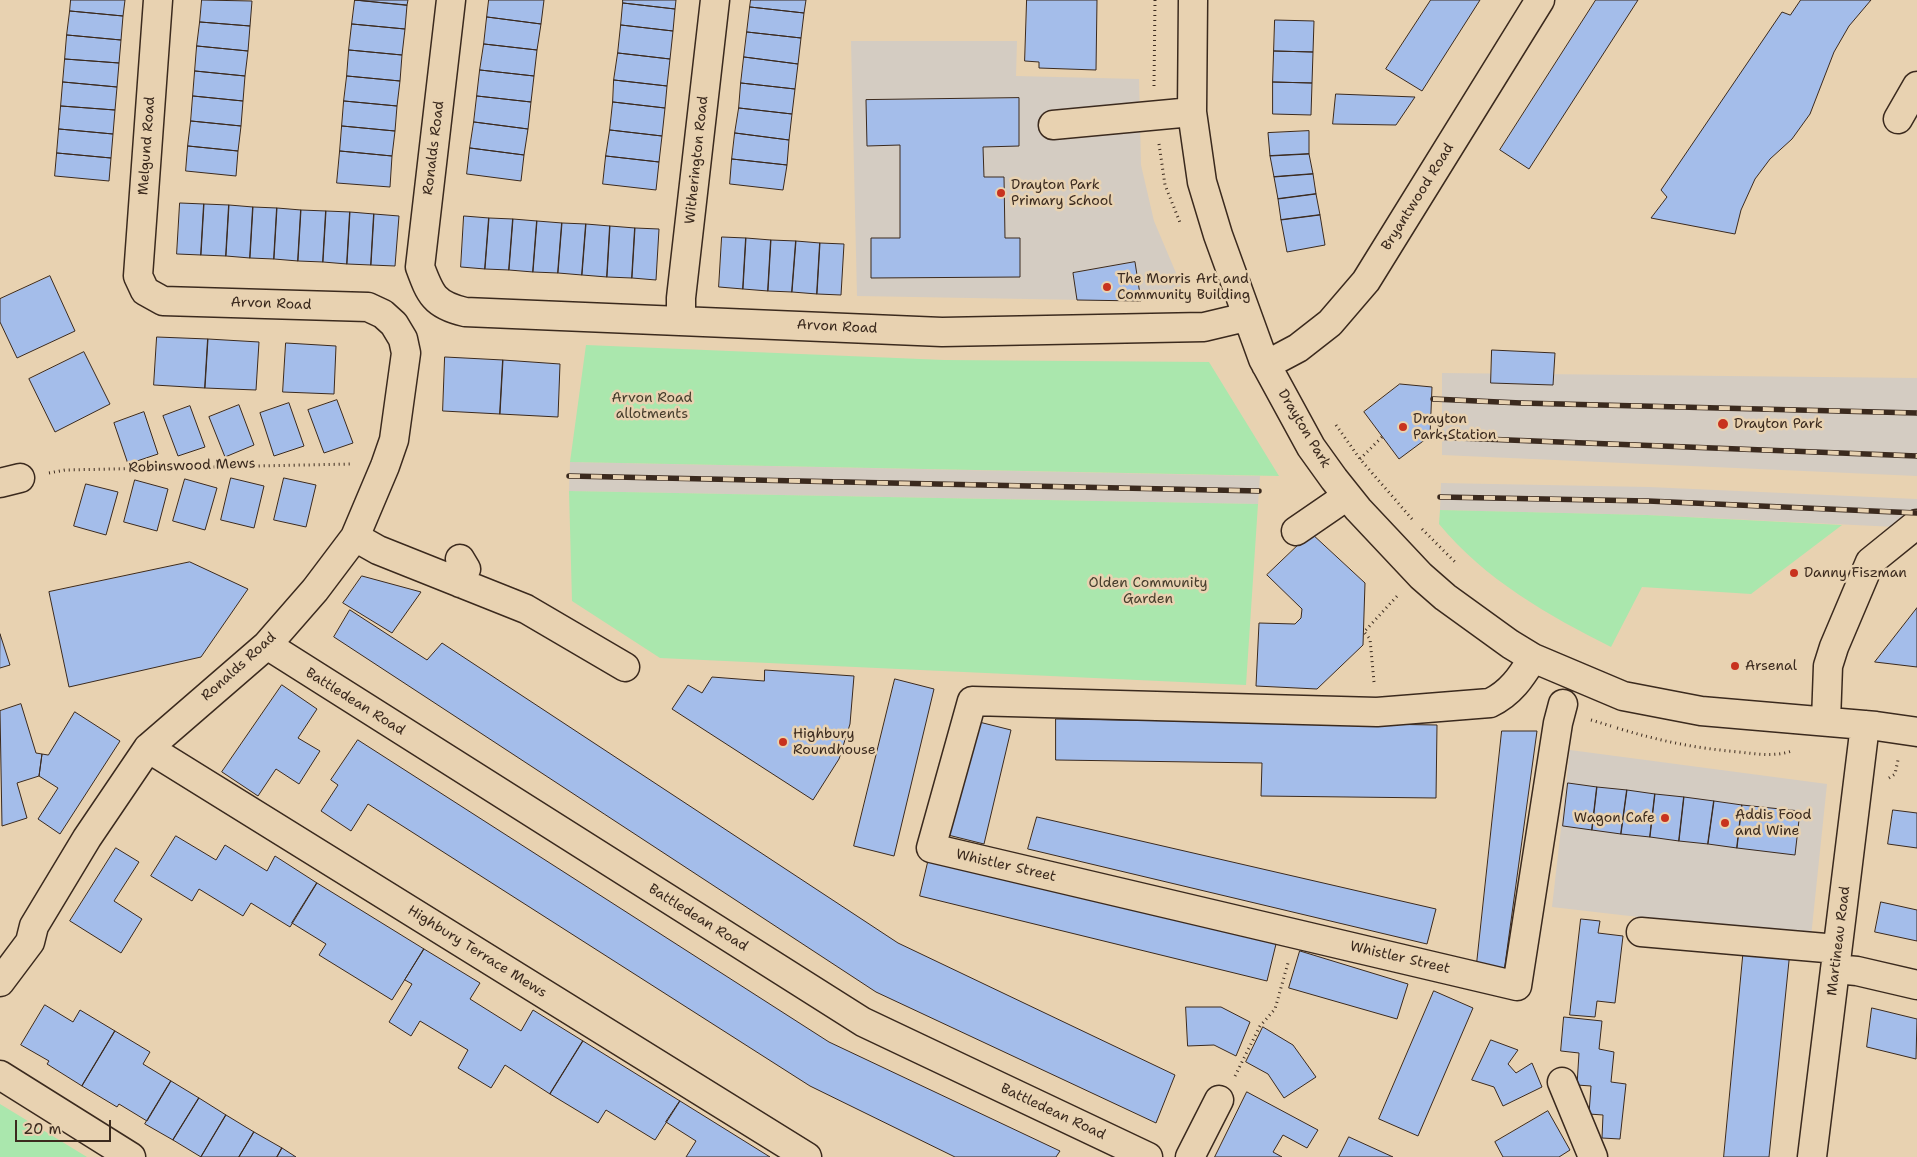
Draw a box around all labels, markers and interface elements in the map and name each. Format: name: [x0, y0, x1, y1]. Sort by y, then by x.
street label: Witherington Road: [682, 95, 712, 225]
street label: Melgund Road: [135, 96, 159, 196]
street label: Ronalds Road: [420, 100, 448, 196]
street label: Bryantwood Road: [1378, 140, 1458, 254]
place label: Drayton Park Primary School: [1011, 177, 1112, 210]
marker: Drayton Park Primary School: [995, 187, 1007, 199]
place label: The Morris Art and Community Building: [1117, 271, 1250, 304]
marker: The Morris Art and Community Building: [1101, 281, 1113, 293]
street label: Arvon Road: [230, 294, 312, 314]
street label: Arvon Road: [796, 316, 878, 338]
street label: Drayton Park: [1274, 387, 1334, 471]
park label: Arvon Road allotments: [612, 390, 692, 422]
place label: Drayton Park Station: [1413, 411, 1496, 444]
place label: Drayton Park: [1734, 416, 1823, 432]
marker: Drayton Park: [1716, 417, 1730, 431]
marker: Drayton Park Station: [1397, 421, 1409, 433]
street label: Robinswood Mews: [128, 455, 256, 477]
place label: Danny Fiszman: [1804, 565, 1907, 581]
marker: Danny Fiszman: [1788, 567, 1800, 579]
park label: Olden Community Garden: [1088, 575, 1208, 608]
street label: Ronalds Road: [198, 629, 280, 705]
place label: Arsenal: [1745, 658, 1797, 674]
marker: Arsenal: [1729, 660, 1741, 672]
street label: Battledean Road: [302, 665, 408, 739]
place label: Highbury Roundhouse: [793, 726, 876, 759]
marker: Highbury Roundhouse: [777, 736, 789, 748]
place label: Addis Food and Wine: [1735, 807, 1811, 840]
place label: Wagon Cafe: [1574, 810, 1655, 826]
marker: Wagon Cafe: [1659, 812, 1671, 824]
marker: Addis Food and Wine: [1719, 817, 1731, 829]
street label: Whistler Street: [954, 846, 1058, 886]
street label: Battledean Road: [645, 881, 751, 955]
street label: Martineau Road: [1824, 885, 1854, 997]
street label: Highbury Terrace Mews: [404, 902, 550, 1002]
street label: Whistler Street: [1348, 938, 1452, 978]
street label: Battledean Road: [998, 1080, 1108, 1144]
scale bar: [18, 1110, 114, 1142]
text: 20 m: [23, 1119, 62, 1139]

